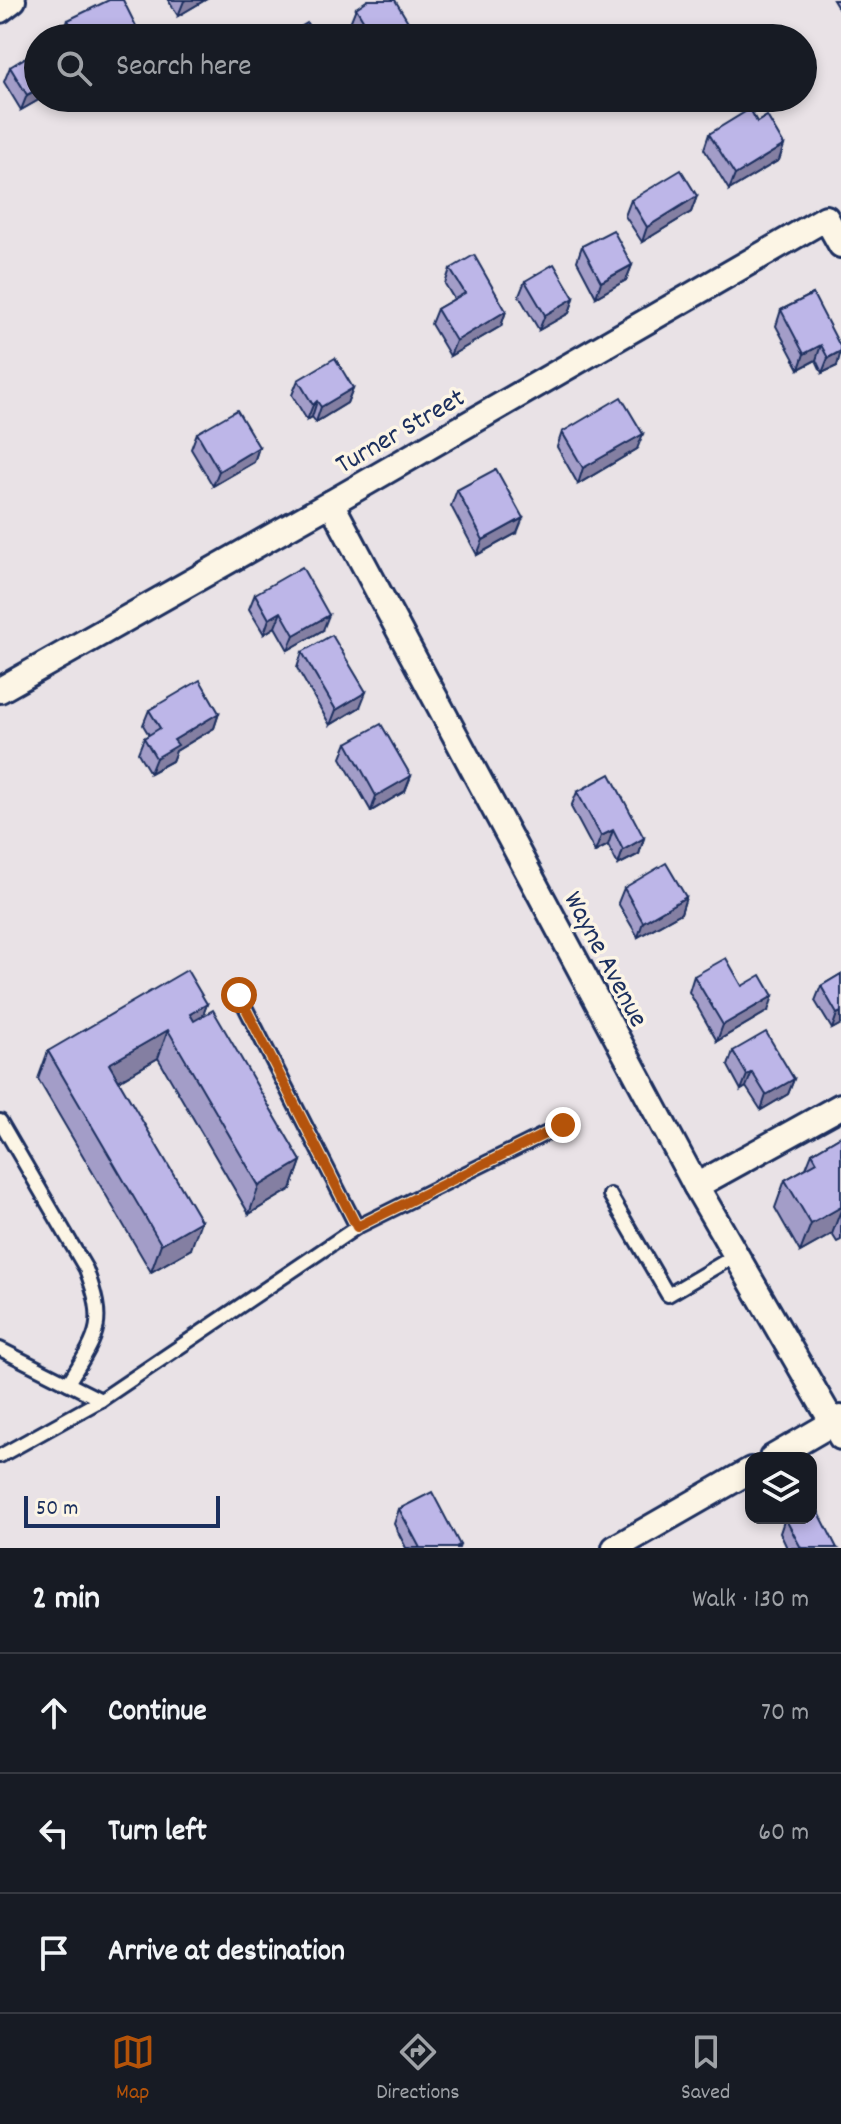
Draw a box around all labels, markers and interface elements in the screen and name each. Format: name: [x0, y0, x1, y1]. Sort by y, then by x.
search box: [24, 24, 817, 112]
icon: search: [52, 46, 96, 90]
text: Search here: [116, 47, 252, 90]
street label: Turner Street: [329, 380, 474, 487]
street label: Wayne Avenue: [551, 885, 656, 1035]
route start: [221, 977, 257, 1013]
route end: [545, 1107, 581, 1143]
map controls: [745, 1452, 817, 1524]
button: layers: [745, 1452, 817, 1524]
scale bar: [24, 1492, 220, 1528]
text: 50 m: [36, 1494, 78, 1525]
text: 2 min: [32, 1576, 100, 1625]
text: Walk · 130 m: [692, 1582, 809, 1619]
icon: ahead: [32, 1691, 76, 1735]
text: Continue: [108, 1692, 207, 1735]
text: 70 m: [761, 1695, 809, 1732]
icon: left: [32, 1811, 76, 1855]
text: Turn left: [108, 1812, 207, 1855]
text: 60 m: [758, 1815, 809, 1852]
icon: arrive: [32, 1931, 76, 1975]
text: Arrive at destination: [108, 1932, 345, 1975]
tab: Map: [111, 2030, 155, 2109]
tab: Directions: [376, 2030, 460, 2109]
tab: Saved: [681, 2030, 730, 2109]

